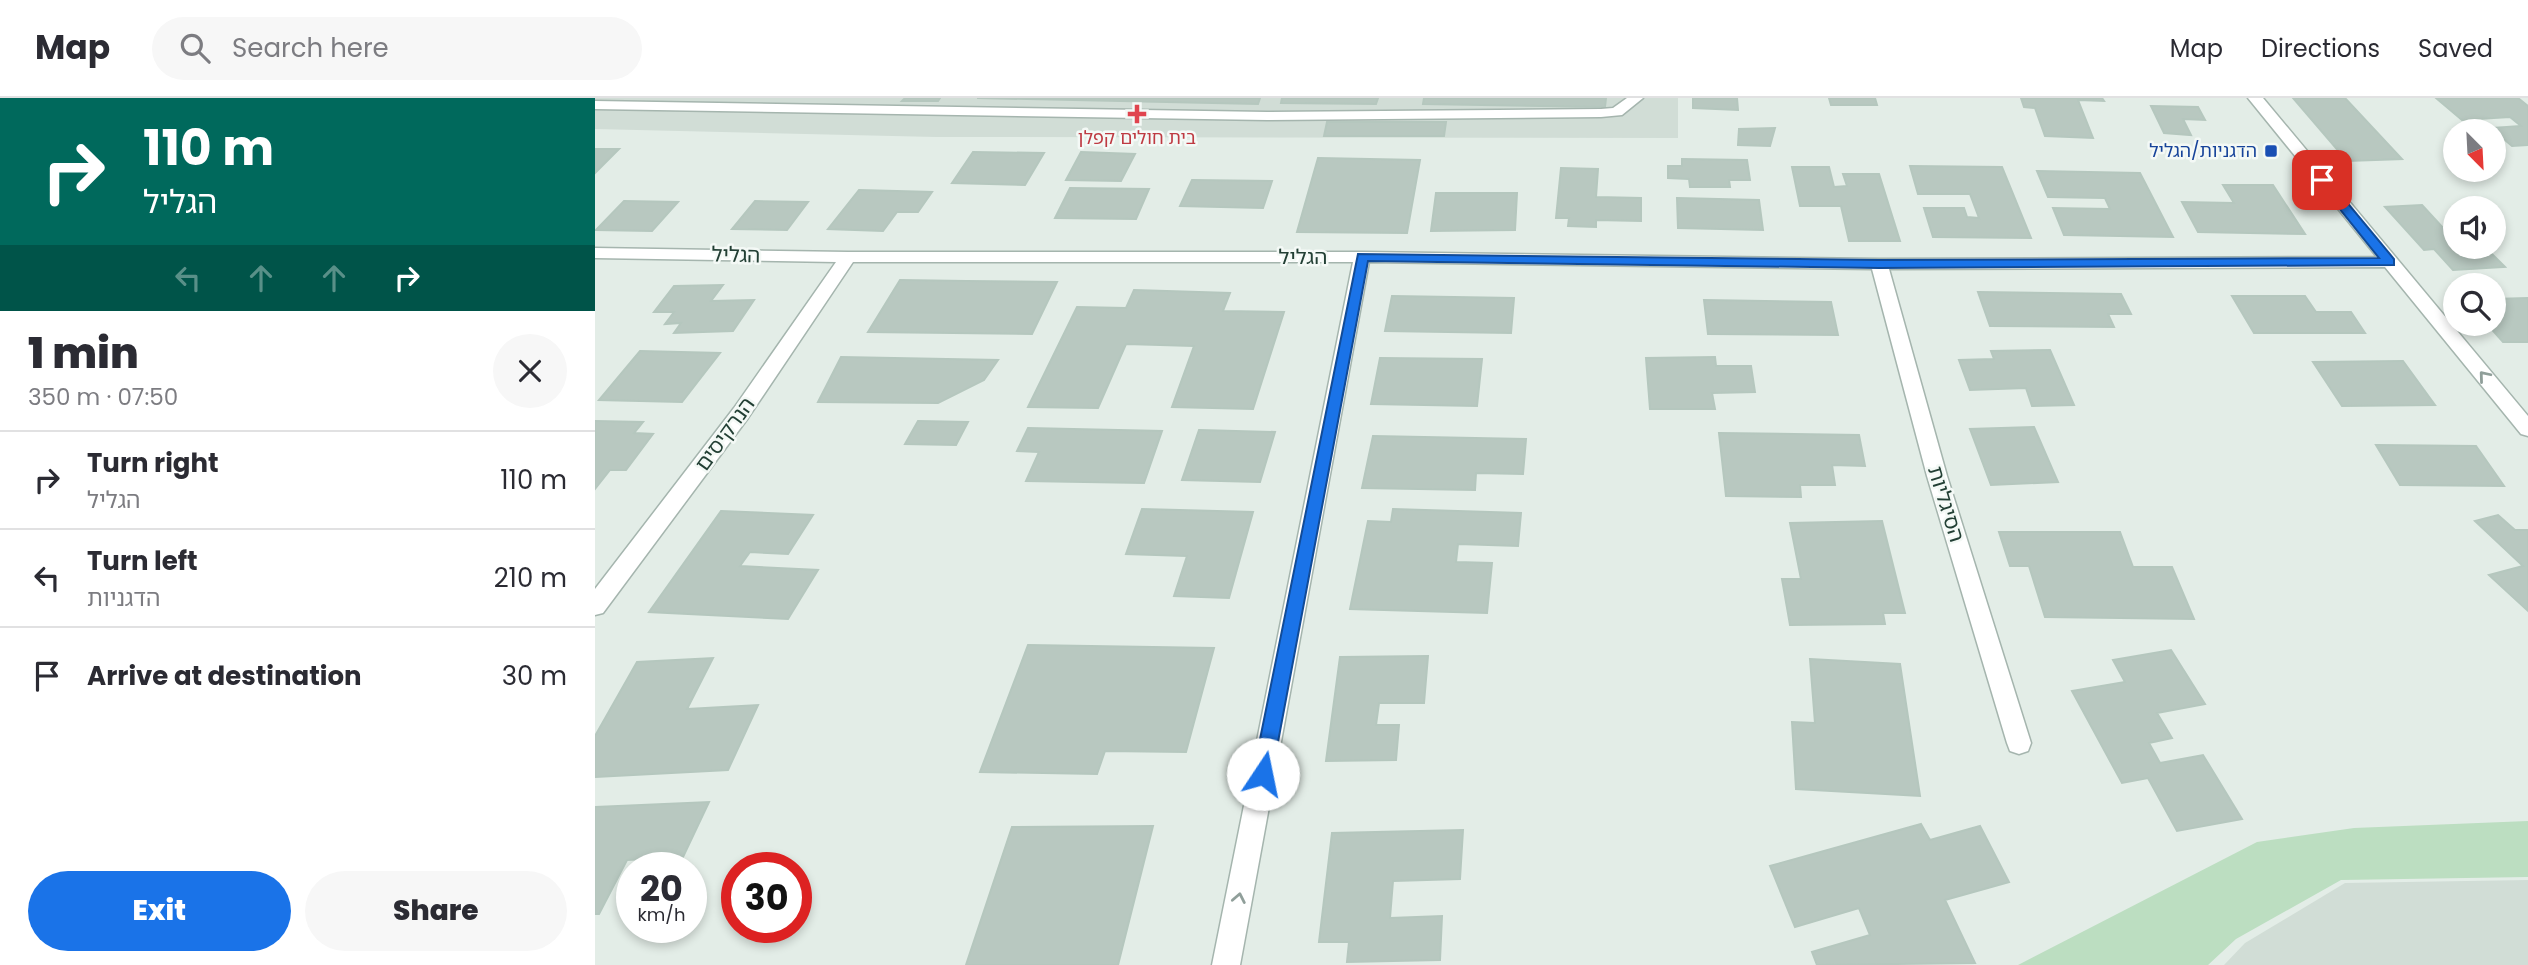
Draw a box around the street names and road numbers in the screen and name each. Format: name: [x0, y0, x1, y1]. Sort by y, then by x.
street label: הגליל: [711, 240, 761, 269]
street label: הגליל: [1279, 242, 1327, 271]
street label: הנרקיסים: [688, 391, 761, 477]
street label: הסיגליות: [1921, 462, 1972, 546]

